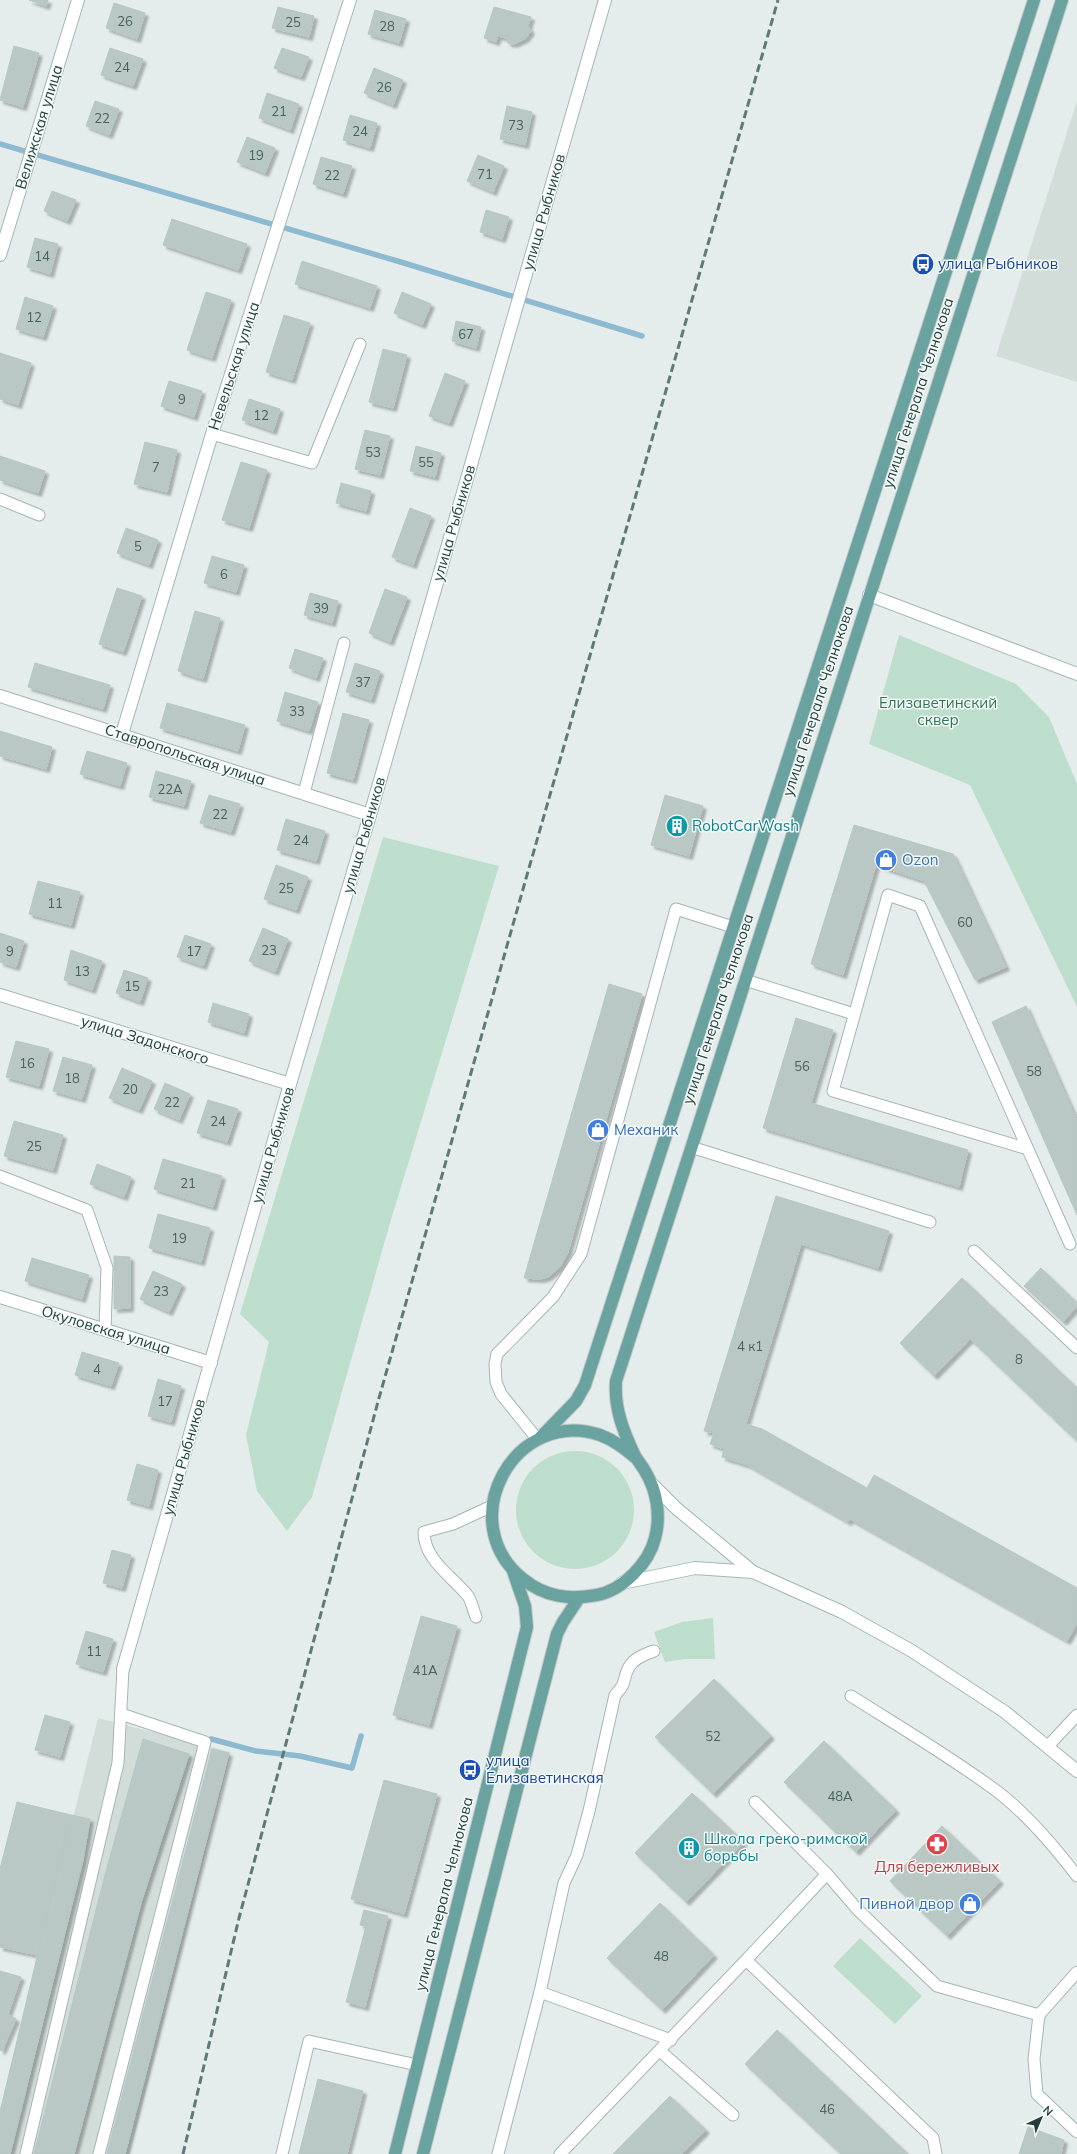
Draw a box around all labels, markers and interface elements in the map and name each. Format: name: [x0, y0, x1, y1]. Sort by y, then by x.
house number: 26: [117, 13, 133, 29]
house number: 25: [285, 14, 301, 30]
house number: 28: [379, 18, 395, 34]
house number: 24: [114, 59, 130, 75]
street label: Велижская улица: [11, 62, 66, 191]
house number: 26: [376, 79, 392, 95]
house number: 21: [271, 103, 287, 119]
house number: 22: [94, 110, 110, 126]
house number: 73: [508, 117, 524, 133]
house number: 24: [352, 123, 368, 139]
house number: 19: [248, 147, 264, 163]
street label: улица Рыбников: [518, 151, 569, 272]
house number: 71: [477, 166, 493, 182]
house number: 22: [324, 167, 340, 183]
house number: 14: [34, 248, 50, 264]
bus stop icon: улица Рыбников: [910, 251, 936, 277]
place label: улица Рыбников: [938, 254, 1058, 273]
street label: улица Генерала Челнокова: [878, 295, 957, 491]
street label: Невельская улица: [204, 299, 263, 433]
house number: 12: [26, 309, 42, 325]
house number: 67: [458, 326, 474, 342]
house number: 9: [178, 391, 186, 407]
house number: 12: [253, 407, 269, 423]
house number: 53: [365, 444, 381, 460]
house number: 55: [418, 454, 434, 470]
house number: 7: [152, 459, 160, 475]
street label: улица Рыбников: [428, 462, 479, 583]
house number: 5: [134, 538, 142, 554]
house number: 6: [220, 566, 228, 582]
house number: 39: [313, 600, 329, 616]
street label: улица Генерала Челнокова: [778, 603, 857, 799]
house number: 37: [355, 674, 371, 690]
park label: Елизаветинский сквер: [879, 693, 997, 729]
house number: 33: [289, 703, 305, 719]
street label: Ставропольская улица: [102, 720, 268, 789]
street label: улица Рыбников: [338, 774, 389, 895]
house number: 22А: [157, 781, 183, 797]
house number: 22: [212, 806, 228, 822]
building icon: RobotCarWash: [664, 813, 690, 839]
place label: RobotCarWash: [692, 816, 799, 835]
house number: 24: [293, 832, 309, 848]
shop icon: Ozon: [873, 847, 899, 873]
place label: Ozon: [902, 850, 939, 869]
house number: 25: [278, 880, 294, 896]
house number: 11: [47, 895, 63, 911]
street label: улица Генерала Челнокова: [678, 911, 757, 1107]
house number: 60: [957, 914, 973, 930]
house number: 23: [261, 942, 277, 958]
house number: 9: [6, 943, 14, 959]
house number: 17: [186, 943, 202, 959]
house number: 13: [74, 963, 90, 979]
house number: 15: [124, 978, 140, 994]
street label: улица Задонского: [79, 1011, 212, 1068]
house number: 16: [19, 1055, 35, 1071]
house number: 56: [794, 1058, 810, 1074]
house number: 58: [1026, 1063, 1042, 1079]
house number: 18: [64, 1070, 80, 1086]
house number: 20: [122, 1081, 138, 1097]
street label: улица Рыбников: [247, 1084, 298, 1205]
house number: 22: [164, 1094, 180, 1110]
house number: 24: [210, 1113, 226, 1129]
shop icon: Механик: [585, 1117, 611, 1143]
place label: Механик: [614, 1120, 679, 1139]
house number: 25: [26, 1138, 42, 1154]
house number: 21: [180, 1175, 196, 1191]
house number: 19: [171, 1230, 187, 1246]
house number: 23: [153, 1283, 169, 1299]
street label: Окуловская улица: [39, 1301, 173, 1358]
house number: 4 к1: [737, 1338, 763, 1354]
house number: 8: [1015, 1351, 1023, 1367]
house number: 4: [93, 1361, 101, 1377]
house number: 17: [157, 1393, 173, 1409]
street label: улица Рыбников: [158, 1396, 209, 1517]
house number: 11: [86, 1643, 102, 1659]
house number: 41А: [412, 1662, 438, 1678]
house number: 52: [705, 1728, 721, 1744]
place label: улица Елизаветинская: [486, 1751, 604, 1787]
bus stop icon: улица Елизаветинская: [457, 1757, 483, 1783]
house number: 48А: [827, 1788, 853, 1804]
street label: улица Генерала Челнокова: [410, 1795, 477, 1993]
place label: Школа греко-римской борьбы: [704, 1829, 868, 1865]
pharmacy icon: Для бережливых: [924, 1831, 950, 1857]
building icon: Школа греко-римской борьбы: [676, 1835, 702, 1861]
place label: Для бережливых: [874, 1857, 1000, 1876]
shop icon: Пивной двор: [957, 1891, 983, 1917]
place label: Пивной двор: [859, 1894, 954, 1913]
house number: 48: [653, 1948, 669, 1964]
north arrow: [1021, 2098, 1061, 2138]
house number: 46: [819, 2101, 835, 2117]
text: N: [1040, 2103, 1056, 2119]

